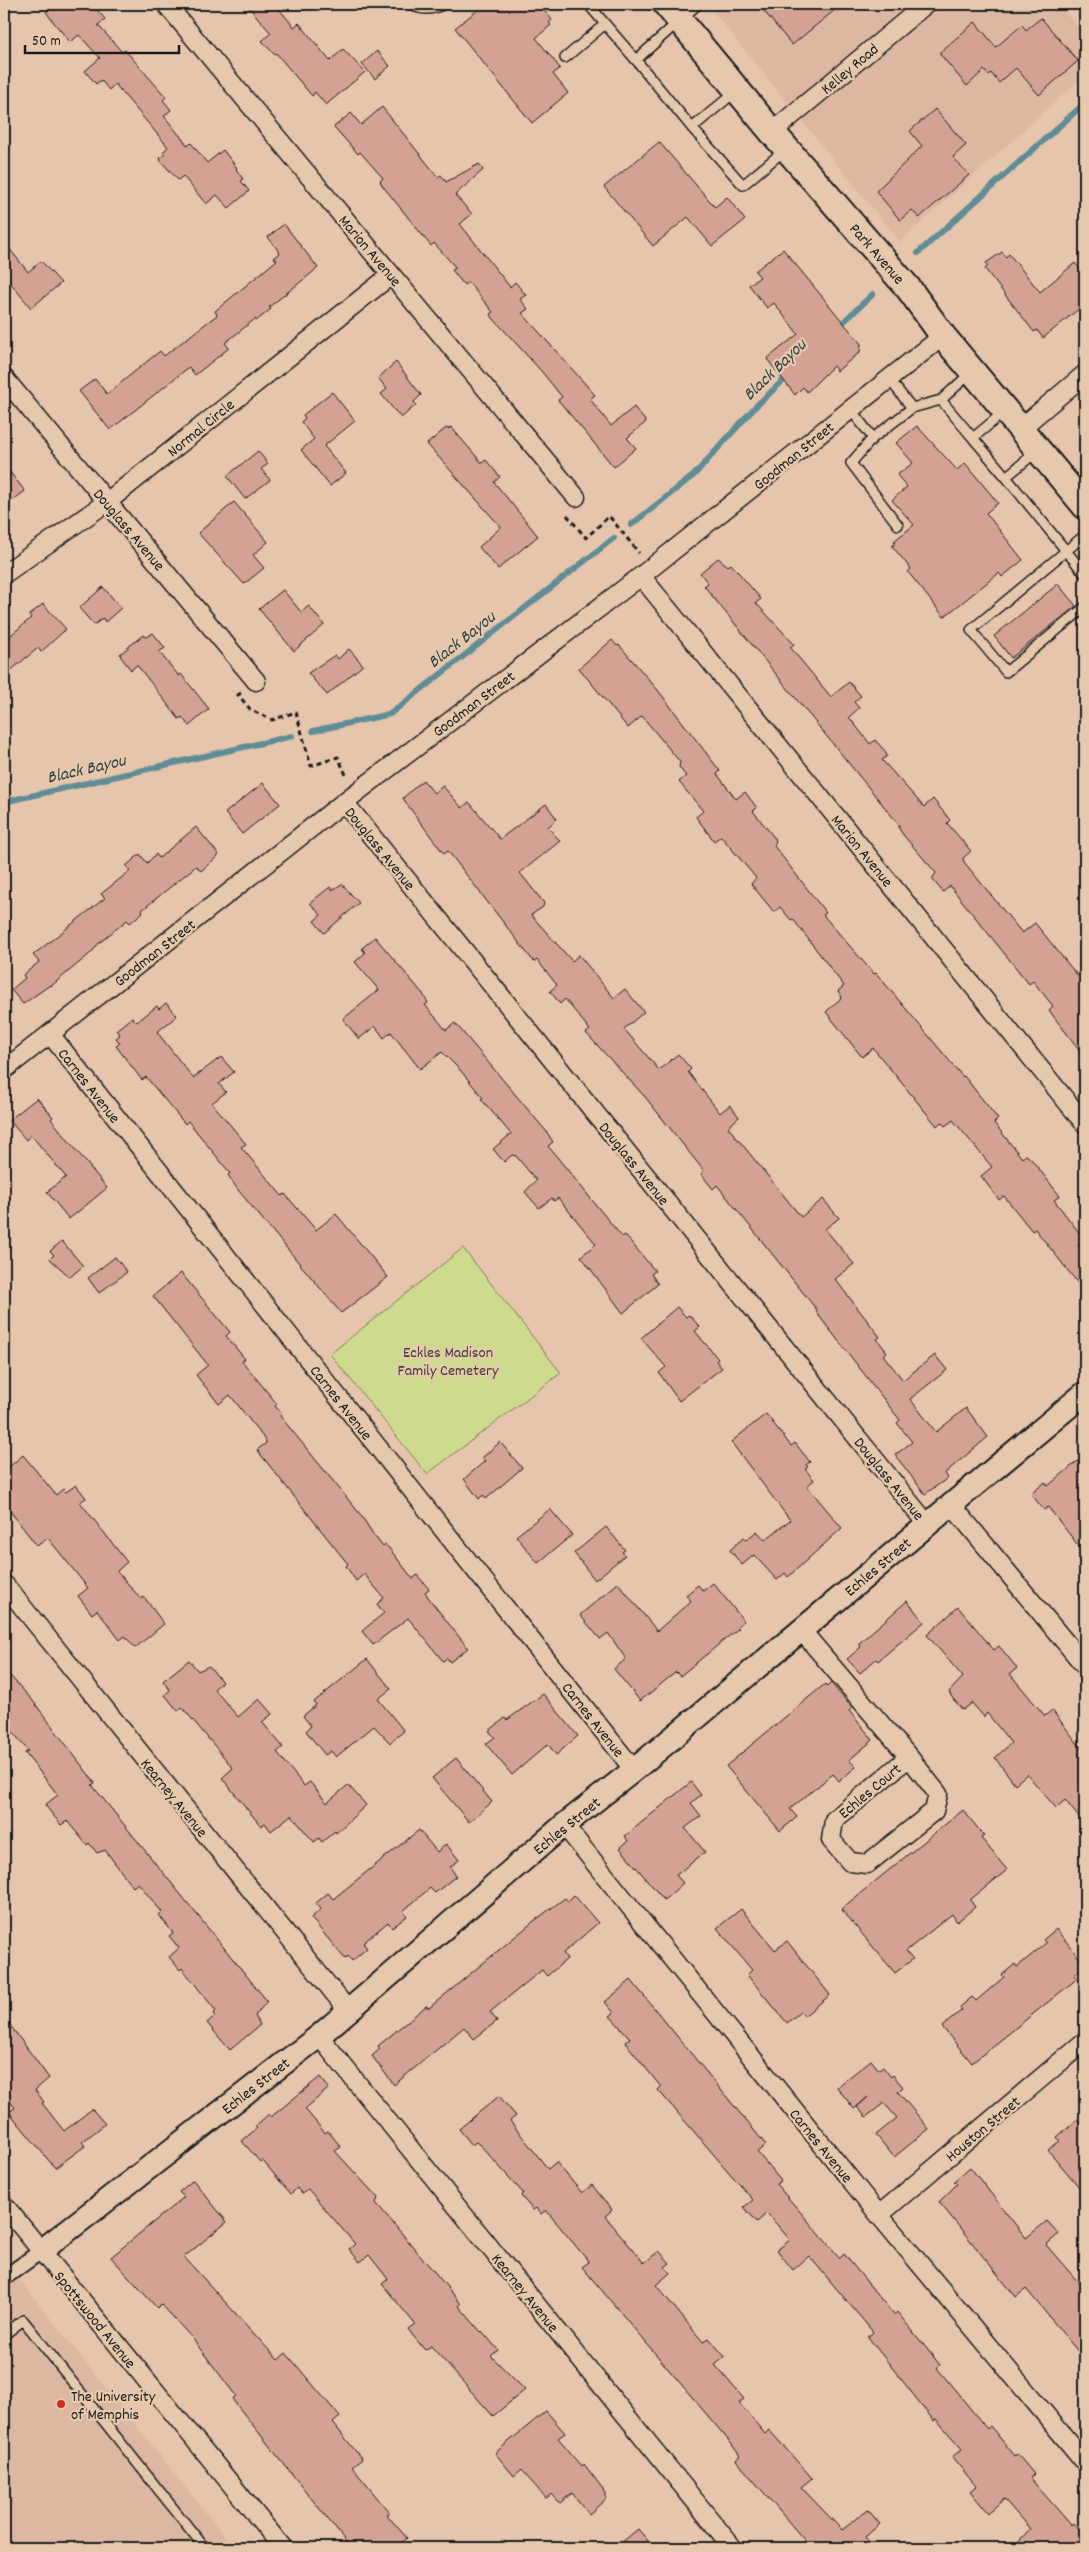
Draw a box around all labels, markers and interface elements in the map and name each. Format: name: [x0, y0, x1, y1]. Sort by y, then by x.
scale bar: [25, 22, 179, 54]
text: 50 m: [32, 31, 61, 53]
street label: Kelley Road: [817, 39, 884, 101]
street label: Marion Avenue: [332, 211, 406, 293]
street label: Park Avenue: [843, 219, 909, 290]
water label: Black Bayou: [738, 333, 814, 408]
street label: Normal Circle: [163, 395, 240, 463]
street label: Goodman Street: [749, 417, 840, 497]
street label: Douglass Avenue: [87, 484, 170, 577]
water label: Black Bayou: [423, 606, 503, 675]
street label: Goodman Street: [428, 666, 521, 744]
water label: Black Bayou: [45, 749, 130, 792]
street label: Douglass Avenue: [338, 803, 420, 896]
street label: Marion Avenue: [825, 810, 898, 893]
street label: Goodman Street: [110, 915, 201, 993]
street label: Carnes Avenue: [51, 1044, 125, 1129]
street label: Douglass Avenue: [592, 1118, 674, 1211]
park label: Eckles Madison Family Cemetery: [398, 1342, 499, 1383]
street label: Carnes Avenue: [303, 1361, 377, 1446]
street label: Douglass Avenue: [847, 1433, 929, 1526]
street label: Echles Street: [840, 1533, 917, 1603]
street label: Carnes Avenue: [555, 1678, 629, 1763]
street label: Kearney Avenue: [134, 1754, 212, 1843]
street label: Echles Court: [834, 1759, 907, 1825]
street label: Echles Street: [529, 1792, 606, 1861]
street label: Echles Street: [217, 2053, 296, 2121]
street label: Houston Street: [941, 2092, 1026, 2168]
street label: Carnes Avenue: [783, 2104, 857, 2189]
street label: Kearney Avenue: [485, 2249, 563, 2338]
street label: Spottswood Avenue: [47, 2267, 141, 2374]
place label: The University of Memphis: [71, 2386, 156, 2427]
marker: The University of Memphis: [55, 2398, 67, 2410]

